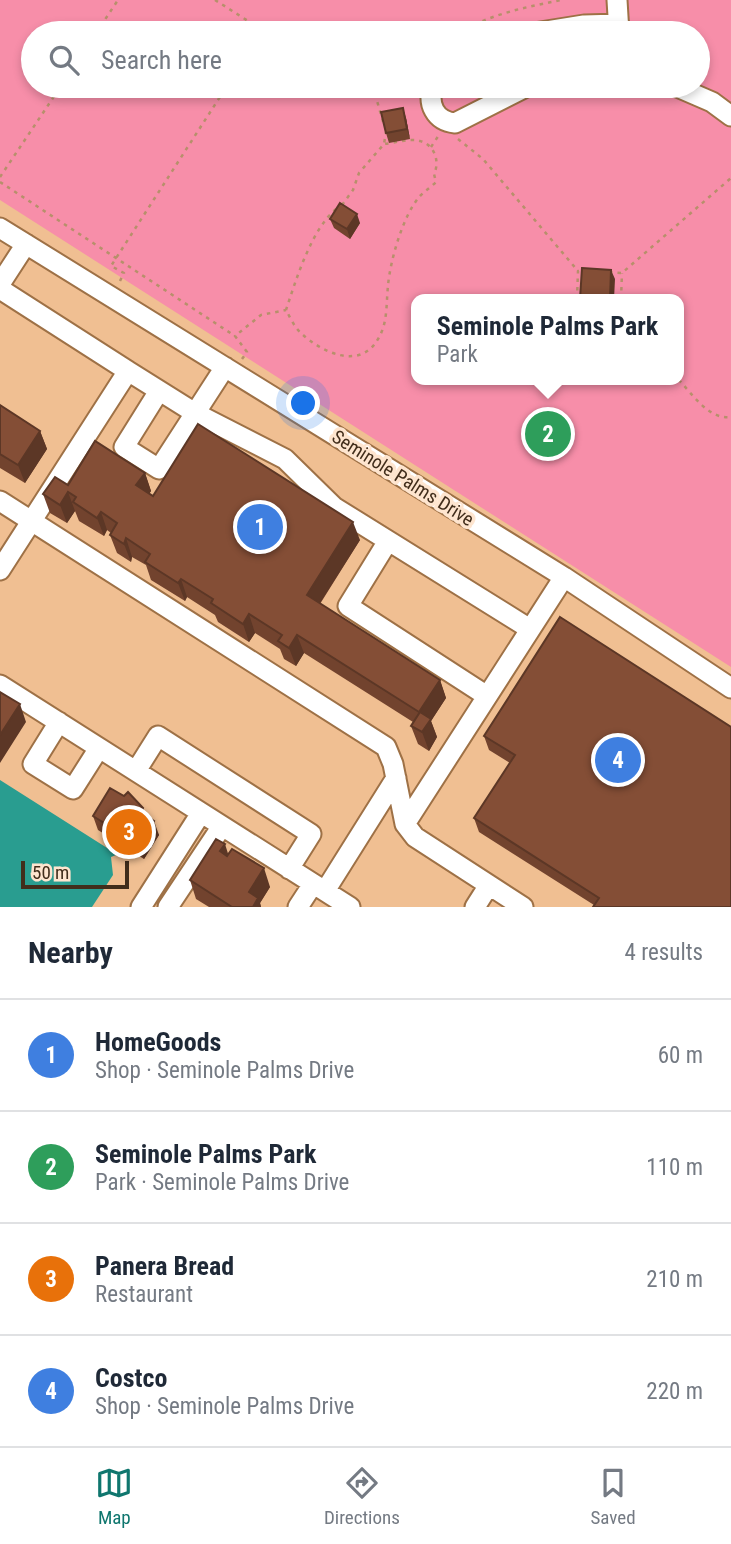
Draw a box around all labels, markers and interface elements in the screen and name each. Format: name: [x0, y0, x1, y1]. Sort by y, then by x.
search box: [21, 21, 710, 98]
icon: search: [45, 41, 83, 79]
text: Search here: [101, 45, 222, 75]
popup: [411, 294, 684, 385]
text: Seminole Palms Park: [437, 311, 658, 341]
text: Park: [437, 341, 478, 368]
your location: [286, 386, 320, 420]
pin: 2: [525, 408, 571, 460]
street label: Seminole Palms Drive: [328, 425, 478, 531]
pin: 1: [237, 501, 283, 553]
pin: 4: [595, 734, 641, 786]
pin: 3: [106, 806, 152, 858]
scale bar: [21, 858, 130, 890]
text: 50 m: [32, 861, 69, 884]
text: Nearby: [28, 935, 113, 970]
text: 4 results: [625, 939, 703, 966]
text: HomeGoods: [95, 1027, 221, 1057]
text: 1: [45, 1042, 57, 1069]
text: 60 m: [658, 1042, 703, 1069]
text: Shop · Seminole Palms Drive: [95, 1057, 354, 1084]
text: Seminole Palms Park: [95, 1139, 316, 1169]
text: 2: [45, 1154, 57, 1181]
text: 110 m: [646, 1154, 703, 1181]
text: Park · Seminole Palms Drive: [95, 1169, 349, 1196]
text: Panera Bread: [95, 1251, 234, 1281]
text: 3: [45, 1266, 57, 1293]
text: 210 m: [646, 1266, 703, 1293]
text: Restaurant: [95, 1281, 193, 1308]
text: Costco: [95, 1363, 167, 1393]
text: 4: [45, 1378, 57, 1405]
text: 220 m: [646, 1378, 703, 1405]
text: Shop · Seminole Palms Drive: [95, 1393, 354, 1420]
tab: Map: [95, 1464, 133, 1529]
tab: Directions: [324, 1464, 400, 1529]
tab: Saved: [590, 1464, 636, 1529]

